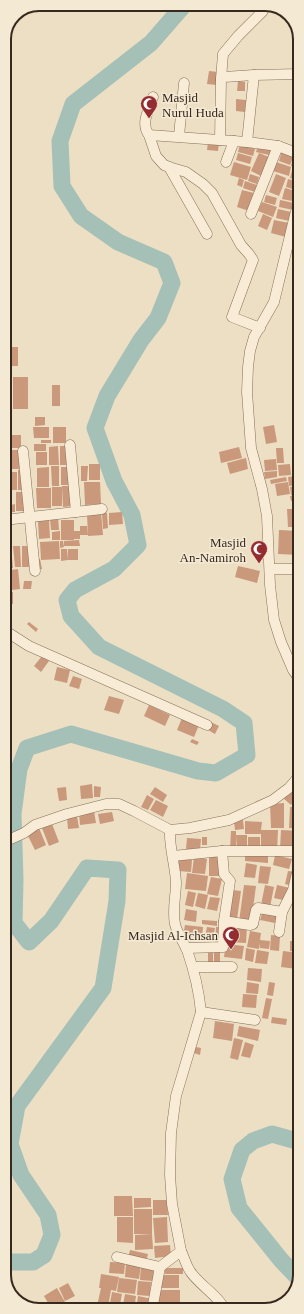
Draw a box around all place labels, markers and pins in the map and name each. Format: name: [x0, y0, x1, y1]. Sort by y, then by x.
place label: Masjid Nurul Huda: [162, 90, 224, 120]
mosque icon: Masjid Nurul Huda: [139, 94, 159, 119]
place label: Masjid An-Namiroh: [180, 535, 246, 565]
mosque icon: Masjid An-Namiroh: [249, 539, 269, 564]
mosque icon: Masjid Al-Ichsan: [221, 925, 241, 950]
place label: Masjid Al-Ichsan: [128, 928, 218, 943]

